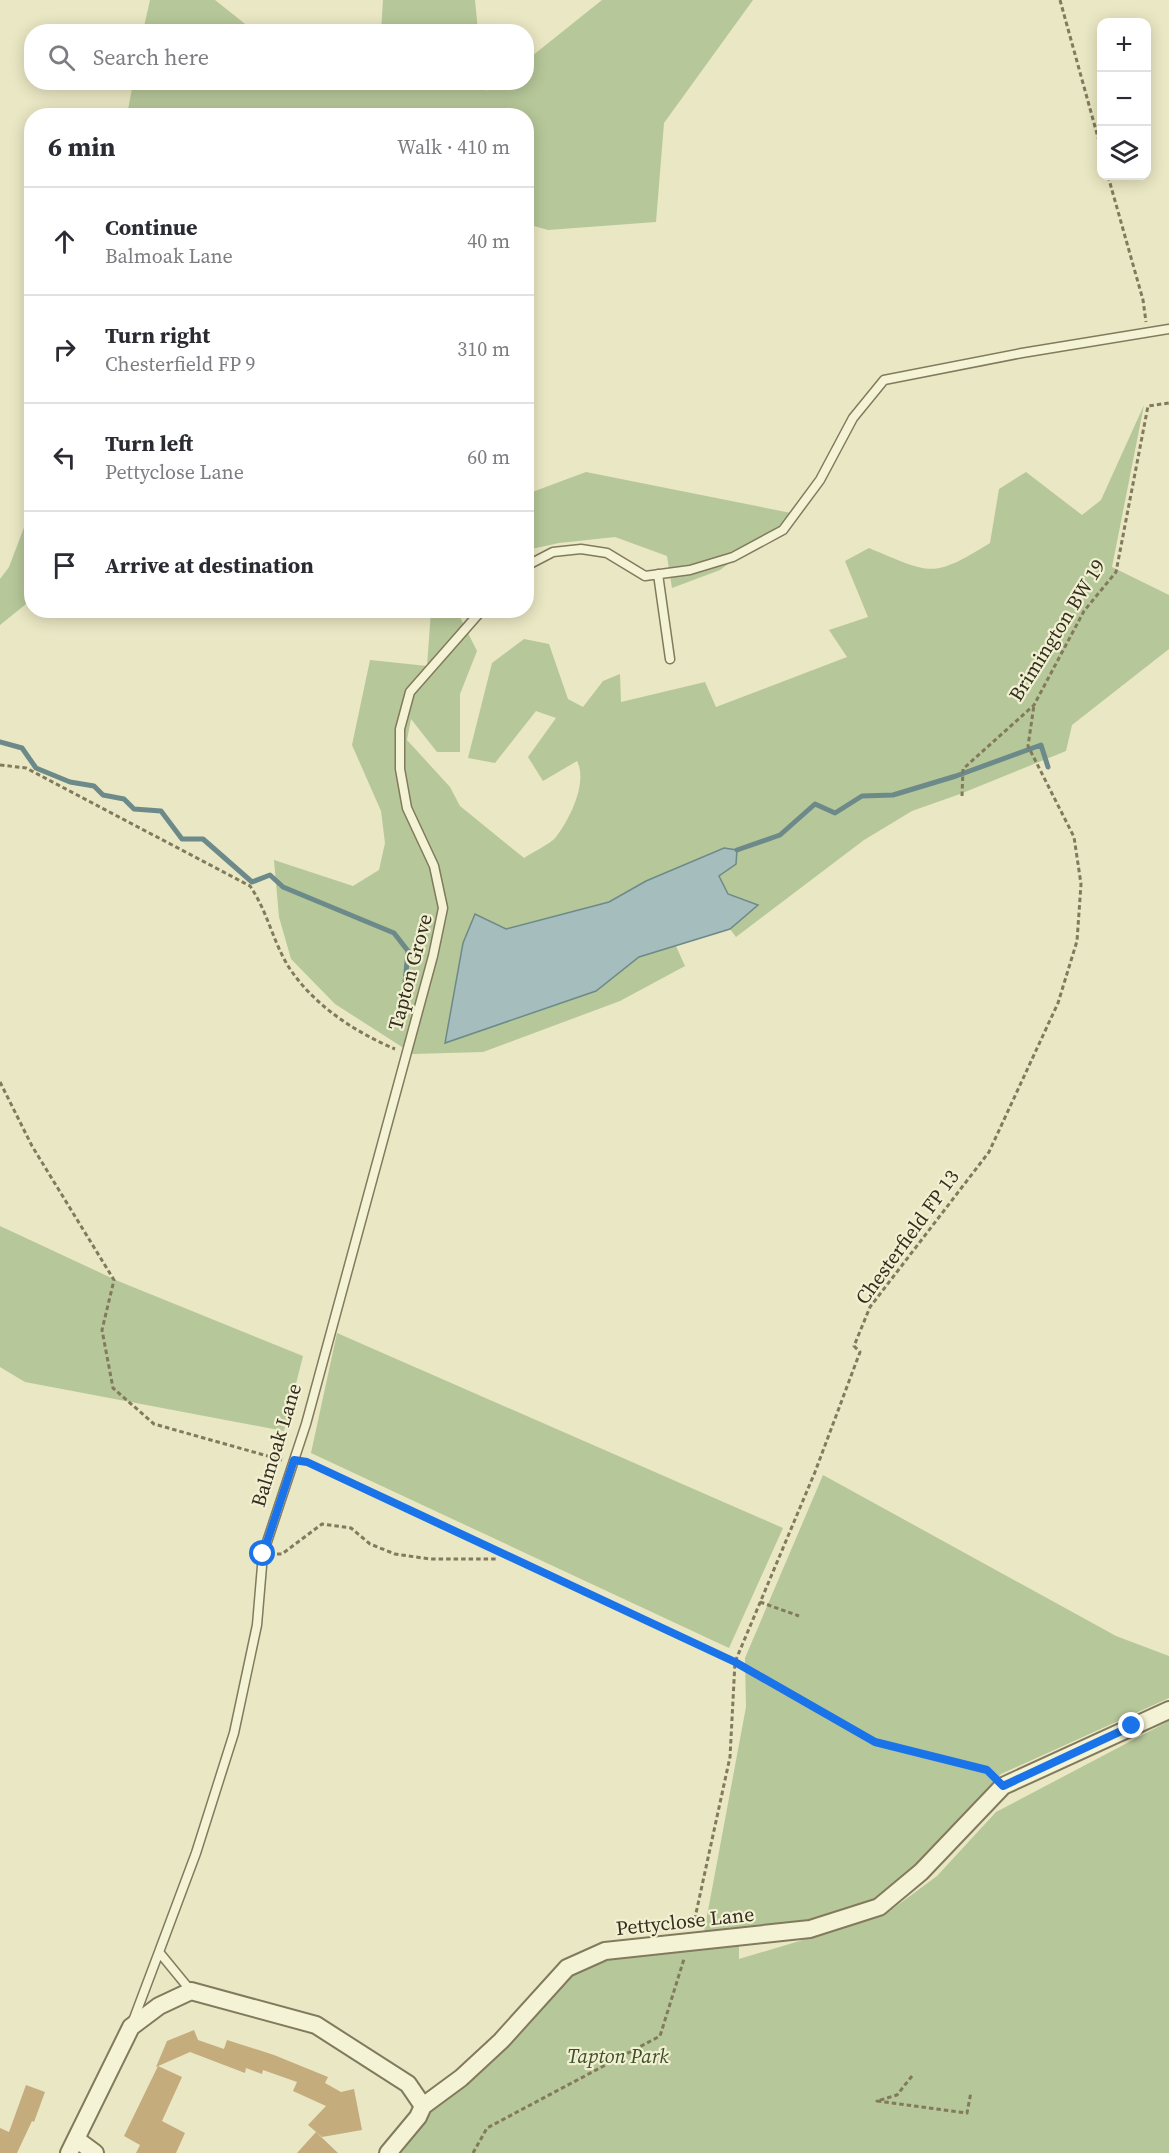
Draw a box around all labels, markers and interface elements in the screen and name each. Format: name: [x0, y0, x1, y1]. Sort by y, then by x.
map controls: [1097, 18, 1151, 180]
button: +: [1097, 18, 1151, 72]
search box: [24, 24, 534, 90]
icon: search: [45, 41, 78, 74]
text: Search here: [93, 42, 209, 72]
button: −: [1097, 72, 1151, 126]
button: layers: [1097, 126, 1151, 180]
text: 6 min: [48, 129, 115, 165]
text: Walk · 410 m: [397, 133, 510, 161]
text: Continue: [105, 212, 198, 242]
icon: ahead: [48, 225, 81, 258]
text: 40 m: [467, 227, 510, 255]
text: Balmoak Lane: [105, 242, 233, 270]
text: Turn right: [105, 320, 210, 350]
icon: right: [48, 333, 81, 366]
text: 310 m: [457, 335, 510, 363]
text: Chesterfield FP 9: [105, 350, 256, 378]
text: Turn left: [105, 428, 193, 458]
icon: left: [48, 441, 81, 474]
text: 60 m: [467, 443, 510, 471]
text: Pettyclose Lane: [105, 458, 244, 486]
icon: arrive: [48, 549, 81, 582]
text: Arrive at destination: [105, 550, 314, 580]
street label: Brimington BW 19: [1002, 554, 1112, 706]
street label: Tapton Grove: [381, 911, 439, 1033]
street label: Chesterfield FP 13: [848, 1164, 966, 1310]
street label: Balmoak Lane: [244, 1380, 308, 1510]
route start: [249, 1540, 275, 1566]
route end: [1118, 1712, 1144, 1738]
street label: Pettyclose Lane: [614, 1900, 756, 1942]
park label: Tapton Park: [567, 2042, 669, 2070]

